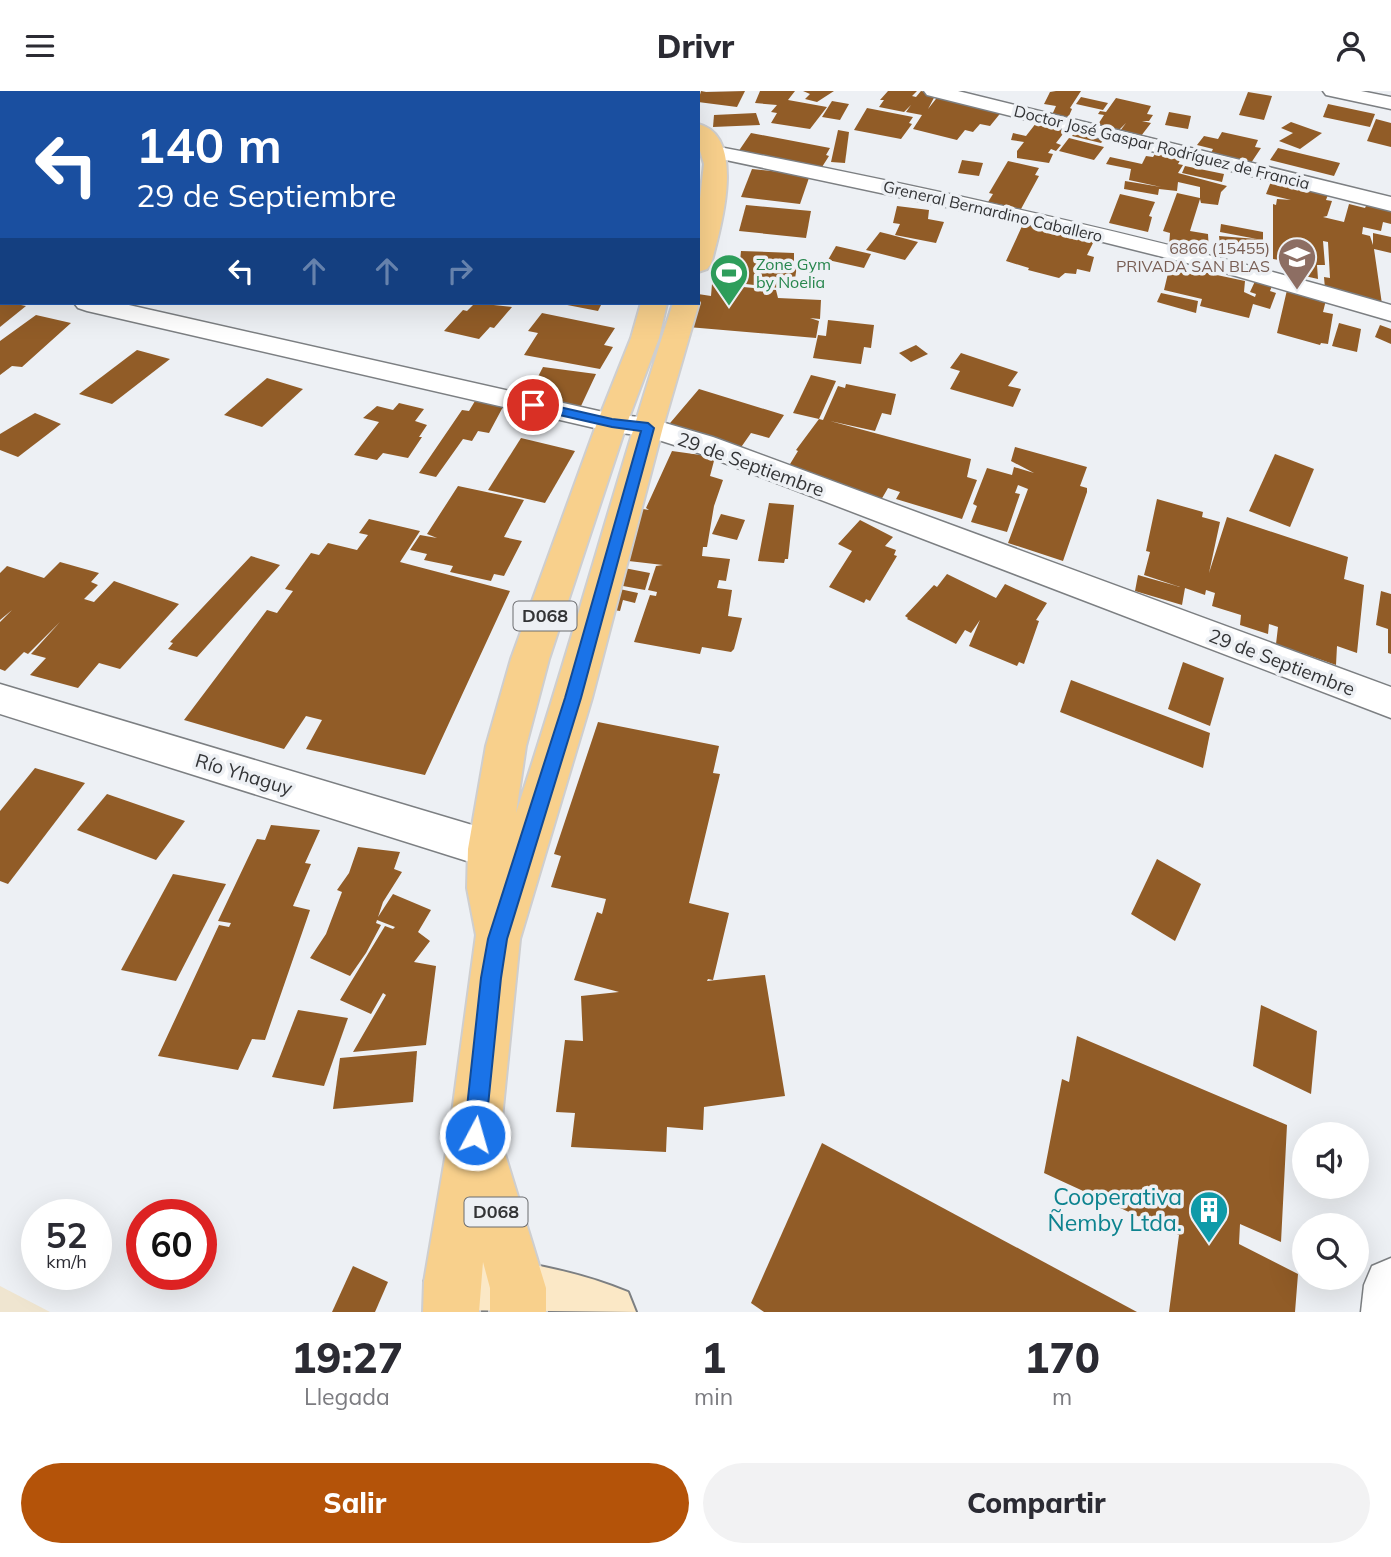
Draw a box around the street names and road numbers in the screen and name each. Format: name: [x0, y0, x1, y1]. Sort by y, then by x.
street label: Doctor José Gaspar Rodríguez de Francia: [1012, 101, 1312, 193]
street label: Greneral Bernardino Caballero: [881, 176, 1105, 246]
street label: 29 de Septiembre: [674, 426, 828, 502]
road number: D068: [514, 601, 576, 631]
street label: 29 de Septiembre: [1206, 623, 1358, 701]
street label: Río Yhaguy: [193, 748, 295, 800]
road number: D068: [464, 1197, 528, 1227]

